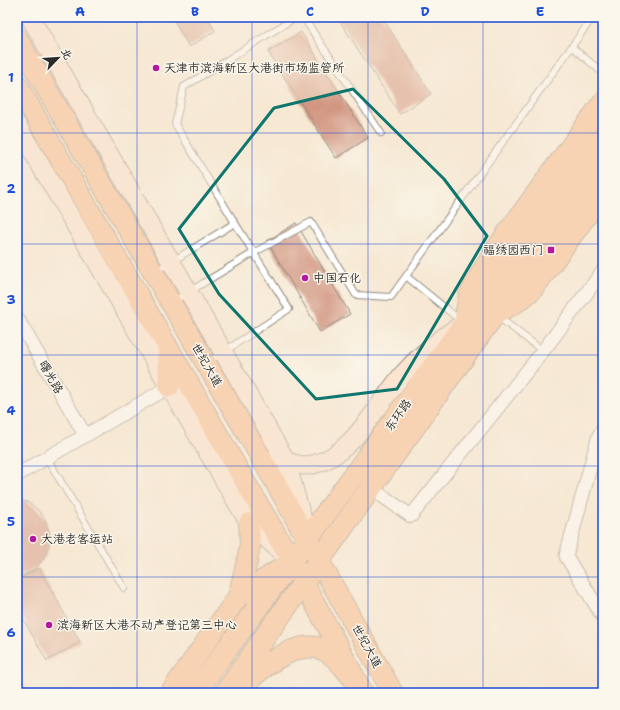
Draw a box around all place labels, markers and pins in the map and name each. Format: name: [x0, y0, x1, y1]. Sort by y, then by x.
place label: 天津市滨海新区大港街市场监管所: [164, 60, 345, 76]
marker: 天津市滨海新区大港街市场监管所: [151, 63, 161, 73]
place label: 福绣园西门: [483, 242, 543, 258]
marker: 福绣园西门: [546, 245, 556, 255]
place label: 中国石化: [313, 270, 361, 286]
marker: 中国石化: [300, 273, 310, 283]
place label: 大港老客运站: [41, 531, 113, 547]
marker: 大港老客运站: [28, 534, 38, 544]
place label: 滨海新区大港不动产登记第三中心: [57, 617, 237, 633]
marker: 滨海新区大港不动产登记第三中心: [44, 620, 54, 630]

